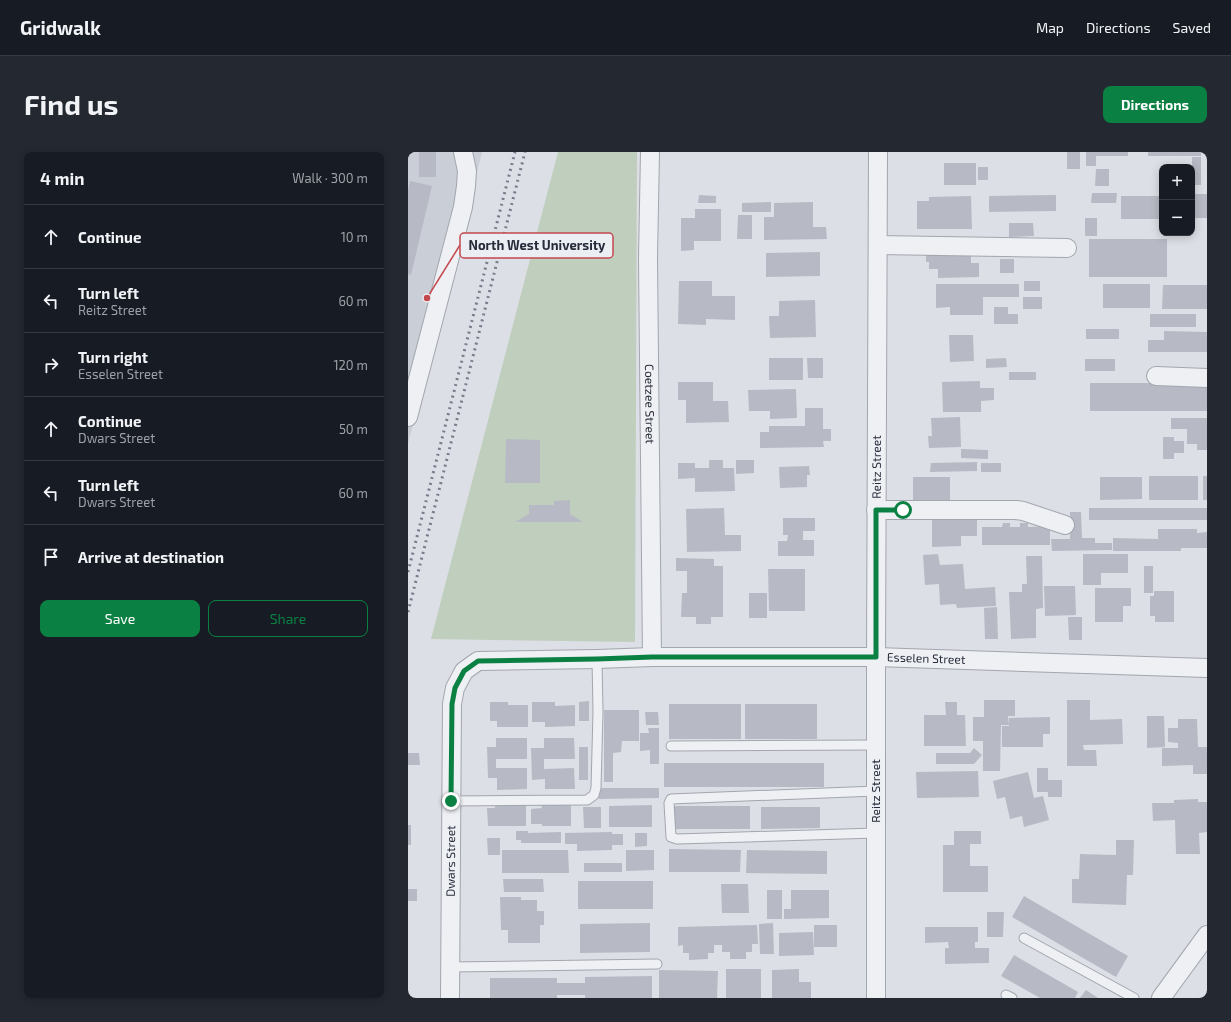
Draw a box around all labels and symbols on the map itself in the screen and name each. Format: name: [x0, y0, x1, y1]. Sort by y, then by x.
callout: North West University: [460, 233, 613, 258]
text: North West University: [469, 237, 606, 253]
street label: Coetzee Street: [643, 364, 658, 444]
street label: Reitz Street: [869, 435, 883, 499]
route start: [894, 501, 912, 519]
street label: Esselen Street: [887, 649, 966, 666]
street label: Reitz Street: [868, 759, 882, 823]
route end: [442, 792, 460, 810]
street label: Dwars Street: [443, 825, 457, 897]

